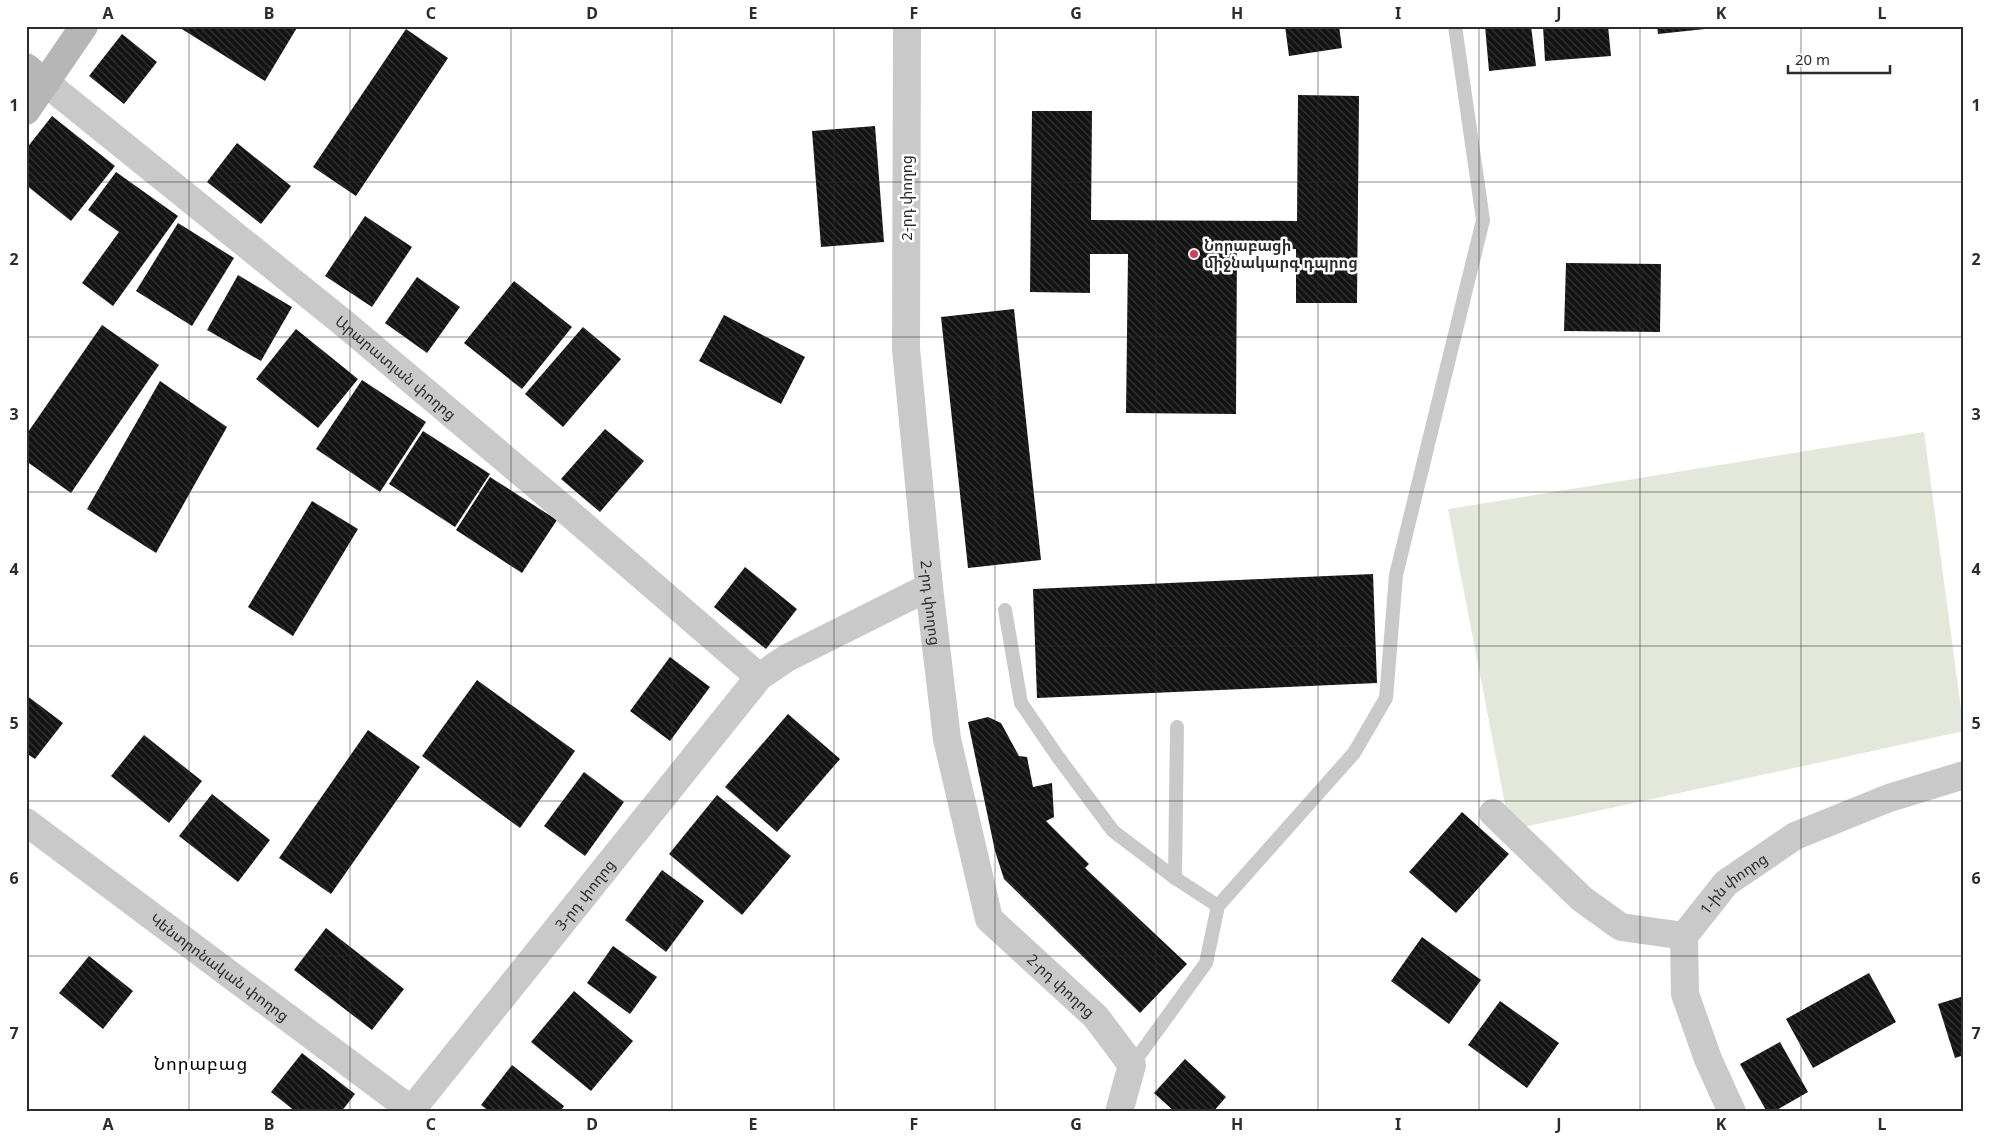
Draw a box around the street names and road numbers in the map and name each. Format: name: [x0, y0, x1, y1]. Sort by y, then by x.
street label: 2-րդ փողոց: [896, 155, 916, 241]
street label: Արարատյան փողոց: [332, 311, 461, 424]
street label: 2-րդ փողոց: [916, 559, 946, 646]
street label: 1-ին փողոց: [1695, 848, 1771, 918]
street label: 3-րդ փողոց: [550, 855, 619, 934]
street label: Կենտրոնական փողոց: [146, 908, 293, 1025]
street label: 2-րդ փողոց: [1023, 949, 1100, 1021]

